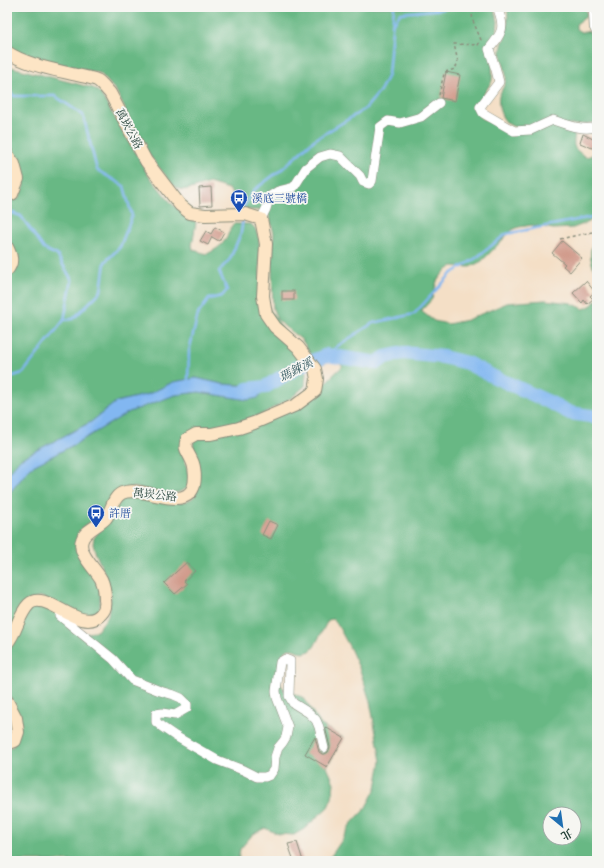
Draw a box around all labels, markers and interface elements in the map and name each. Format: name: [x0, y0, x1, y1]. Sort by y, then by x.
street label: 萬崁公路: [113, 107, 145, 151]
bus stop icon: 溪底三號橋: [229, 188, 249, 213]
place label: 溪底三號橋: [252, 192, 307, 205]
water label: 瑪鋉溪: [277, 354, 317, 385]
street label: 萬崁公路: [132, 486, 178, 504]
bus stop icon: 許厝: [86, 503, 106, 528]
place label: 許厝: [109, 507, 131, 520]
north arrow: [542, 806, 582, 846]
text: 北: [559, 826, 575, 843]

